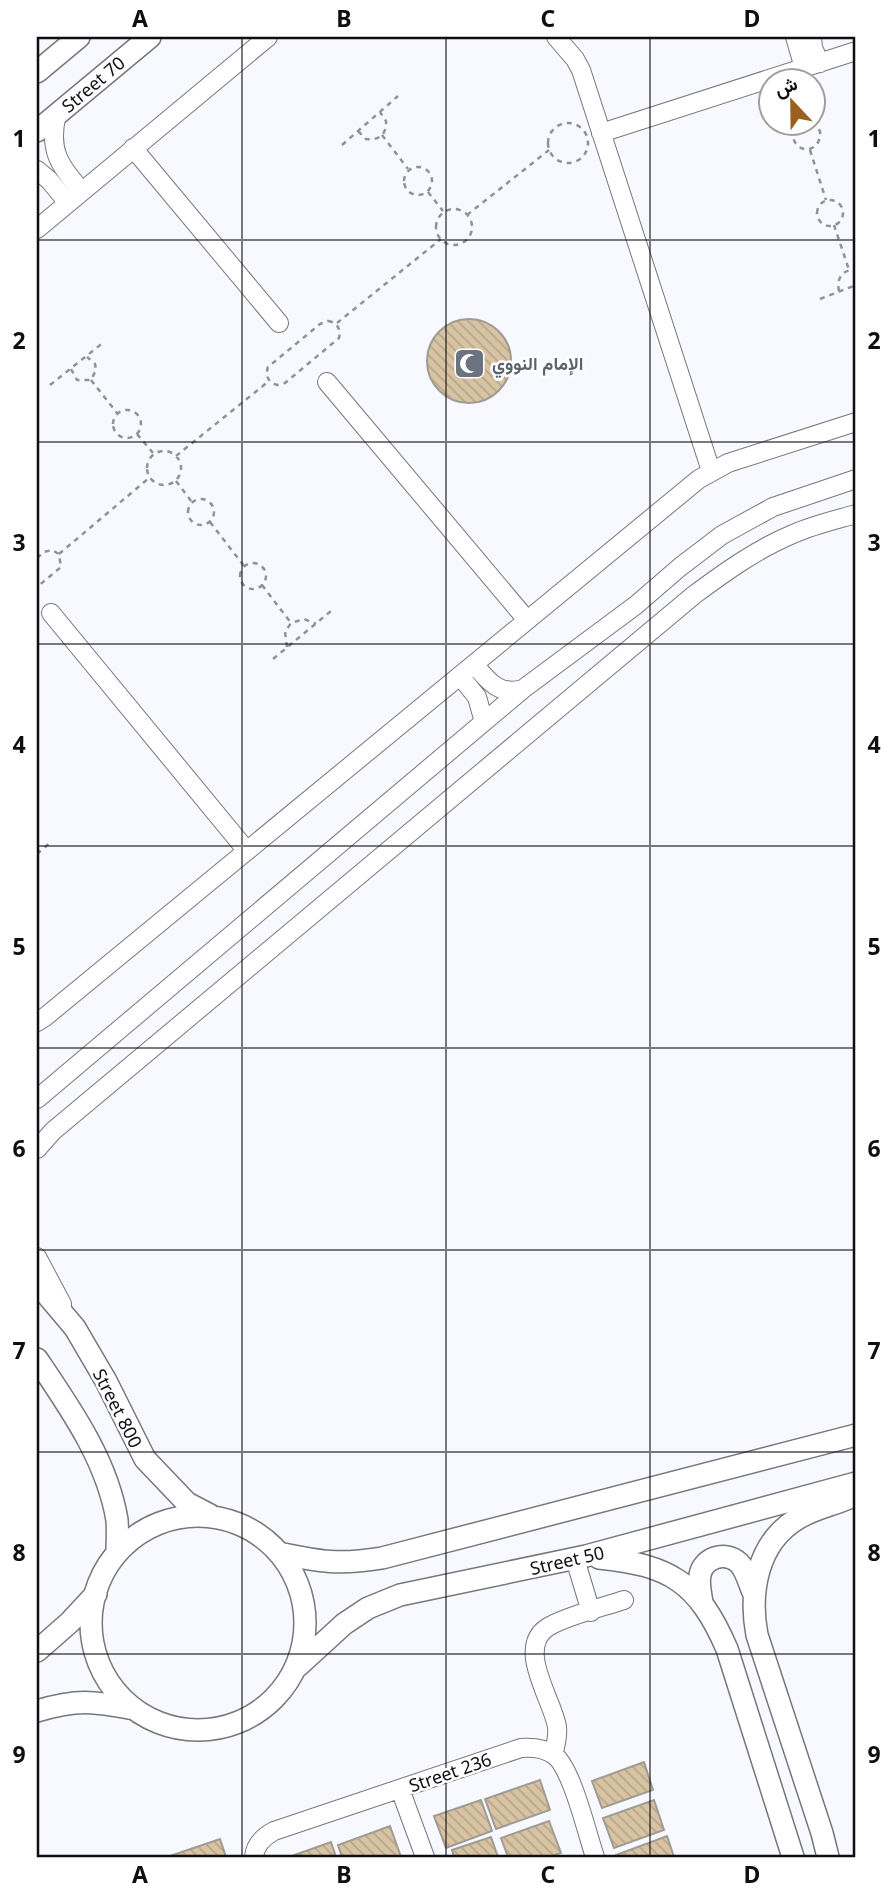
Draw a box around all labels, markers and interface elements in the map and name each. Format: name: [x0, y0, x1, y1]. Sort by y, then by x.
text: A: [132, 2, 148, 34]
text: B: [336, 2, 352, 34]
text: C: [541, 2, 556, 34]
text: D: [744, 2, 760, 34]
street label: Street 70: [56, 51, 130, 117]
north arrow: [756, 66, 826, 136]
text: ش: [770, 70, 801, 103]
text: 1: [12, 122, 26, 154]
text: 1: [867, 122, 881, 154]
text: 2: [12, 324, 26, 356]
text: 2: [867, 324, 881, 356]
mosque icon: الإمام النووي: [452, 346, 486, 380]
place label: الإمام النووي: [492, 351, 583, 379]
text: 3: [12, 526, 26, 558]
text: 3: [867, 526, 881, 558]
text: 4: [12, 728, 26, 760]
text: 4: [867, 728, 881, 760]
text: 5: [12, 930, 26, 962]
text: 5: [867, 930, 881, 962]
text: 6: [12, 1132, 26, 1164]
text: 6: [867, 1132, 881, 1164]
text: 7: [12, 1334, 26, 1366]
text: 7: [867, 1334, 881, 1366]
street label: Street 800: [88, 1364, 148, 1452]
text: 8: [12, 1536, 26, 1568]
text: 8: [867, 1536, 881, 1568]
street label: Street 50: [528, 1540, 606, 1580]
text: 9: [12, 1738, 26, 1770]
text: 9: [867, 1738, 881, 1770]
street label: Street 236: [406, 1747, 494, 1797]
text: A: [132, 1858, 148, 1890]
text: B: [336, 1858, 352, 1890]
text: C: [541, 1858, 556, 1890]
text: D: [744, 1858, 760, 1890]

